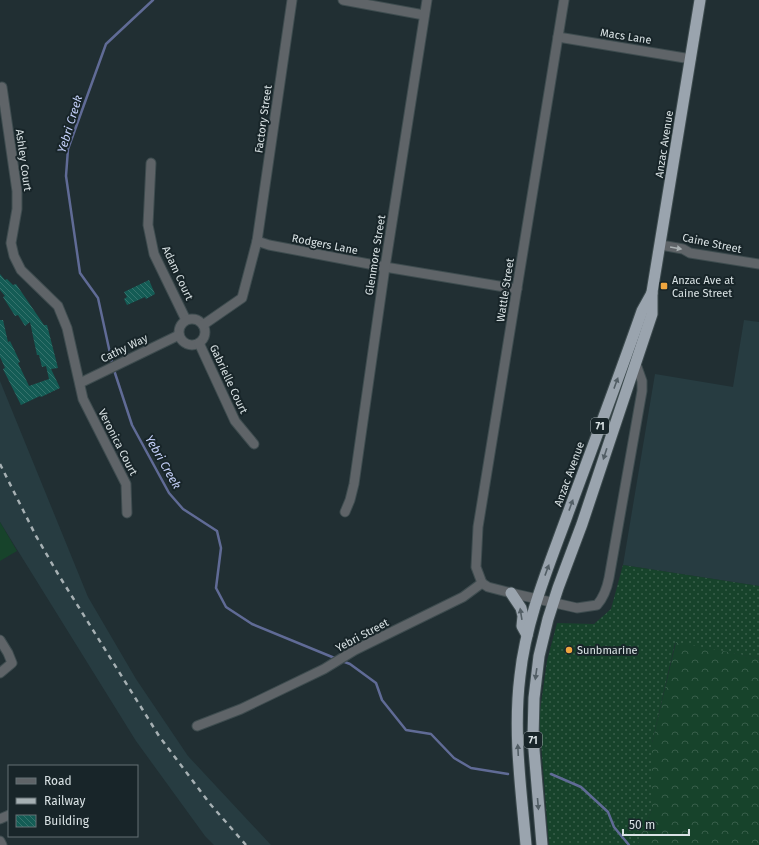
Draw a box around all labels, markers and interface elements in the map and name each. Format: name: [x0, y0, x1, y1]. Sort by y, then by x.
street label: Macs Lane: [599, 26, 652, 47]
street label: Factory Street: [252, 84, 275, 154]
water label: Yebri Creek: [55, 93, 86, 155]
street label: Anzac Avenue: [653, 109, 676, 179]
street label: Ashley Court: [13, 128, 34, 192]
street label: Glenmore Street: [363, 214, 388, 296]
street label: Caine Street: [681, 231, 743, 256]
street label: Rodgers Lane: [291, 232, 359, 257]
street label: Adam Court: [159, 244, 196, 302]
one-way arrow: [670, 245, 682, 251]
street label: Wattle Street: [494, 257, 517, 323]
place label: Anzac Ave at Caine Street: [672, 274, 734, 300]
marker: Anzac Ave at Caine Street: [659, 281, 669, 291]
street label: Cathy Way: [99, 331, 150, 365]
street label: Gabrielle Court: [207, 342, 250, 416]
one-way arrow: [614, 376, 620, 388]
street label: Veronica Court: [95, 407, 140, 478]
road number: 71: [591, 418, 609, 434]
water label: Yebri Creek: [142, 433, 184, 492]
street label: Anzac Avenue: [552, 440, 587, 508]
one-way arrow: [602, 448, 608, 460]
one-way arrow: [569, 498, 575, 510]
one-way arrow: [545, 563, 551, 575]
one-way arrow: [518, 607, 524, 620]
street label: Yebri Street: [334, 616, 391, 655]
place label: Sunbmarine: [577, 644, 638, 657]
marker: Sunbmarine: [564, 645, 574, 655]
one-way arrow: [533, 668, 539, 680]
road number: 71: [524, 732, 542, 748]
one-way arrow: [515, 743, 521, 756]
legend: [8, 765, 138, 837]
text: Road: [44, 774, 72, 788]
text: Railway: [44, 794, 85, 808]
one-way arrow: [535, 798, 542, 810]
scale bar: [623, 811, 689, 837]
text: Building: [44, 814, 90, 828]
text: 50 m: [629, 818, 655, 832]

